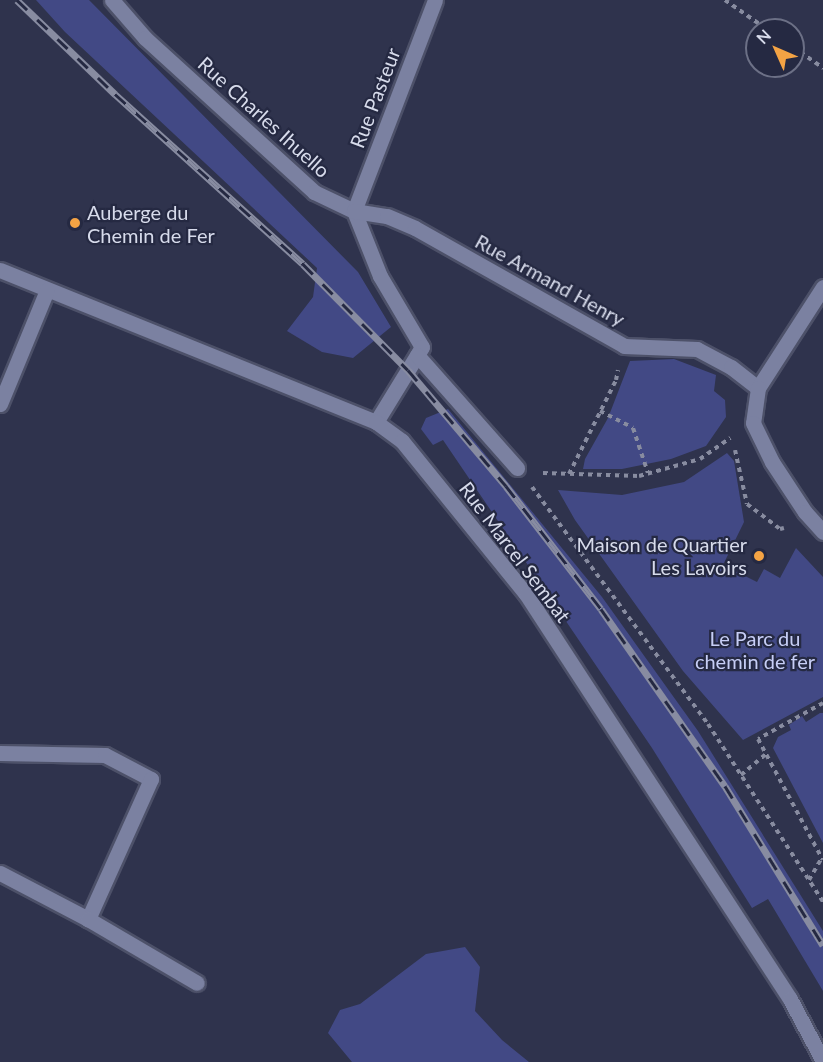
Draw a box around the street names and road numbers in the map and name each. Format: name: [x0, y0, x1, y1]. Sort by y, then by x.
street label: Rue Pasteur: [345, 45, 405, 151]
street label: Rue Charles Ihuello: [193, 52, 335, 182]
street label: Rue Armand Henry: [471, 229, 629, 331]
street label: Rue Marcel Sembat: [454, 477, 576, 627]

